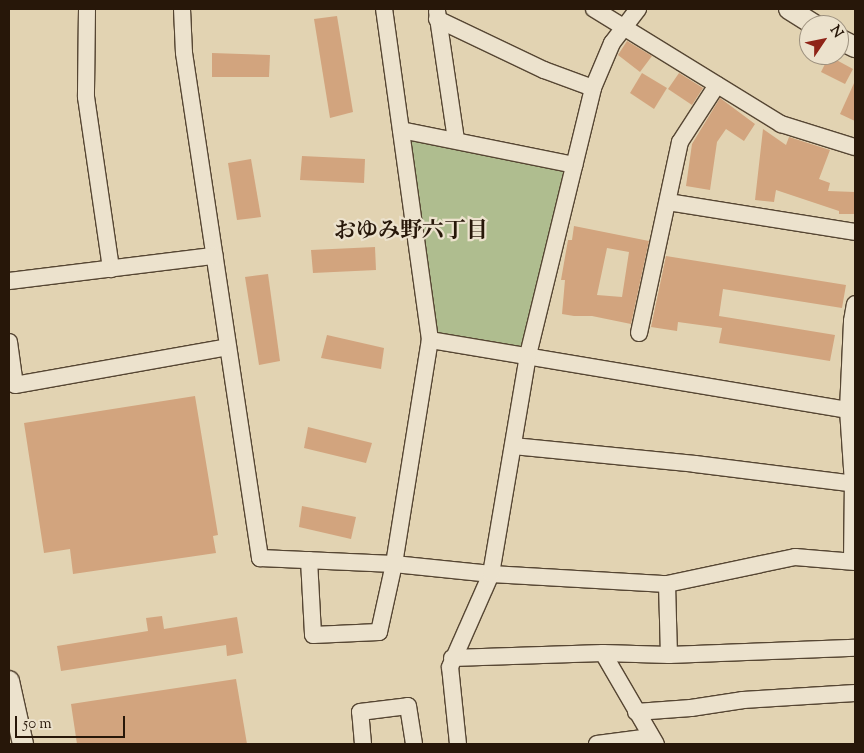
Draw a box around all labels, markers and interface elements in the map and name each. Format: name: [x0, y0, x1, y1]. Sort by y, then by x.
north arrow: [799, 15, 849, 65]
text: N: [824, 22, 847, 42]
district label: おゆみ野六丁目: [334, 220, 488, 246]
scale bar: [18, 706, 128, 738]
text: 50 m: [23, 714, 52, 735]

